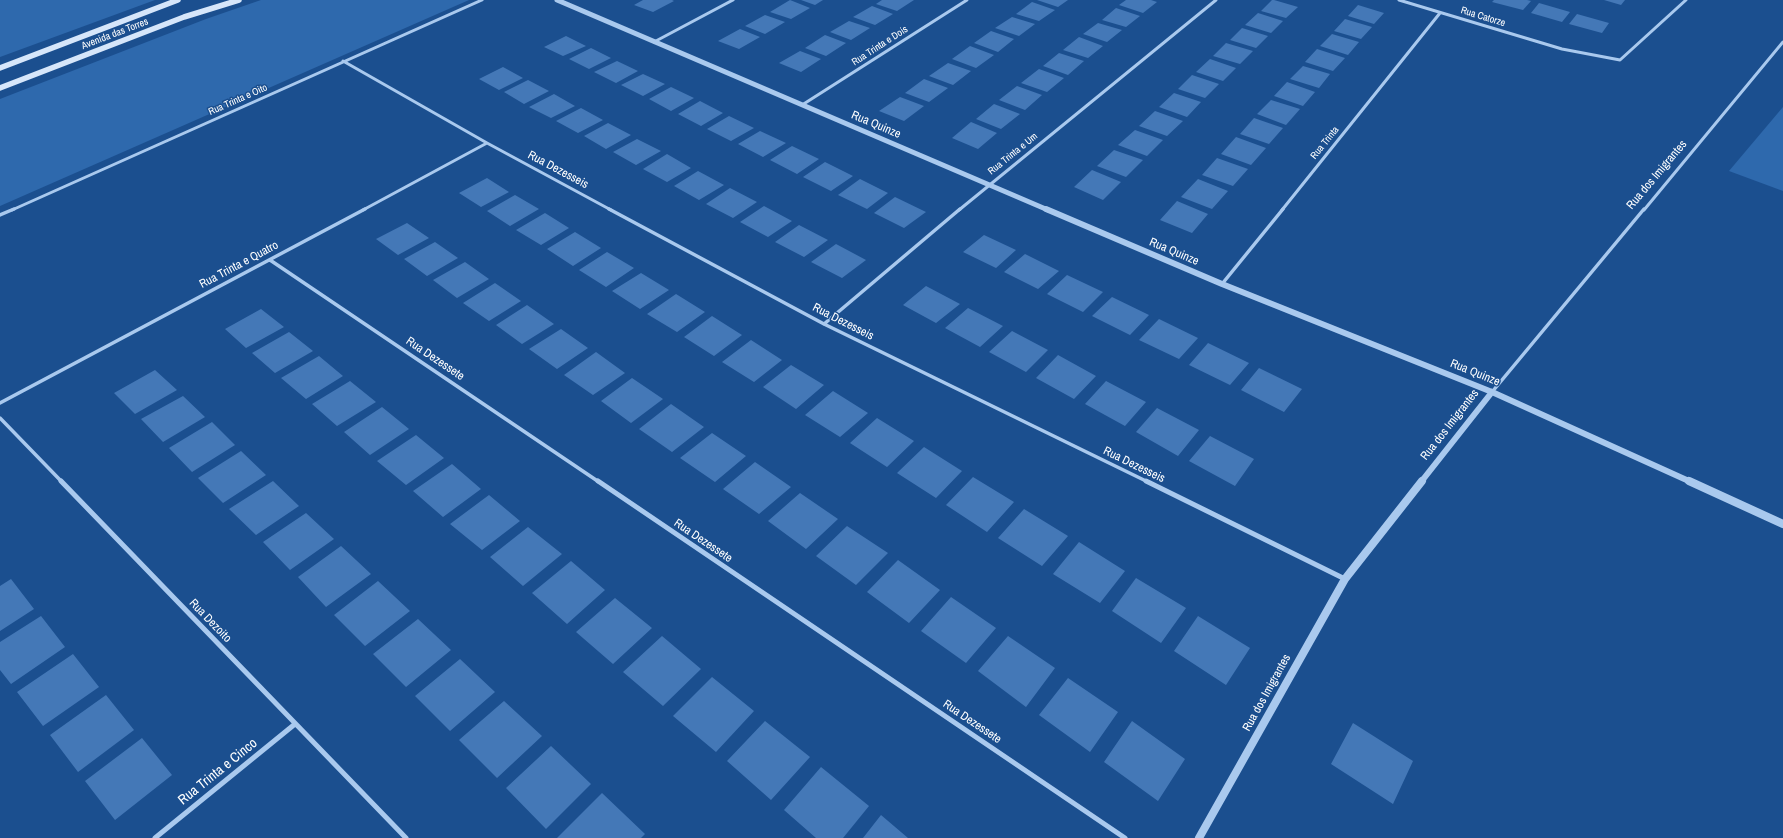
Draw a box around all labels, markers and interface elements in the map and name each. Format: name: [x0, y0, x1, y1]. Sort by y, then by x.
street label: Rua Catorze: [1459, 5, 1507, 29]
street label: Avenida das Torres: [80, 16, 150, 52]
street label: Rua Trinta e Dois: [850, 23, 910, 69]
street label: Rua Trinta e Oito: [207, 82, 269, 118]
street label: Rua Quinze: [849, 108, 903, 142]
street label: Rua Trinta: [1308, 124, 1342, 162]
street label: Rua Trinta e Um: [986, 130, 1040, 178]
street label: Rua dos Imigrantes: [1624, 137, 1690, 213]
street label: Rua Dezesseis: [525, 148, 591, 192]
street label: Rua Quinze: [1147, 235, 1201, 269]
street label: Rua Trinta e Quatro: [197, 238, 281, 292]
street label: Rua Dezesseis: [810, 300, 876, 344]
street label: Rua Dezessete: [403, 334, 467, 384]
street label: Rua Quinze: [1448, 356, 1502, 390]
street label: Rua dos Imigrantes: [1418, 387, 1482, 463]
street label: Rua Dezesseis: [1101, 444, 1167, 486]
street label: Rua Dezessete: [671, 516, 735, 566]
street label: Rua Dezoito: [186, 596, 234, 646]
street label: Rua dos Imigrantes: [1240, 652, 1294, 734]
street label: Rua Dezessete: [940, 697, 1004, 747]
street label: Rua Trinta e Cinco: [175, 735, 261, 809]

